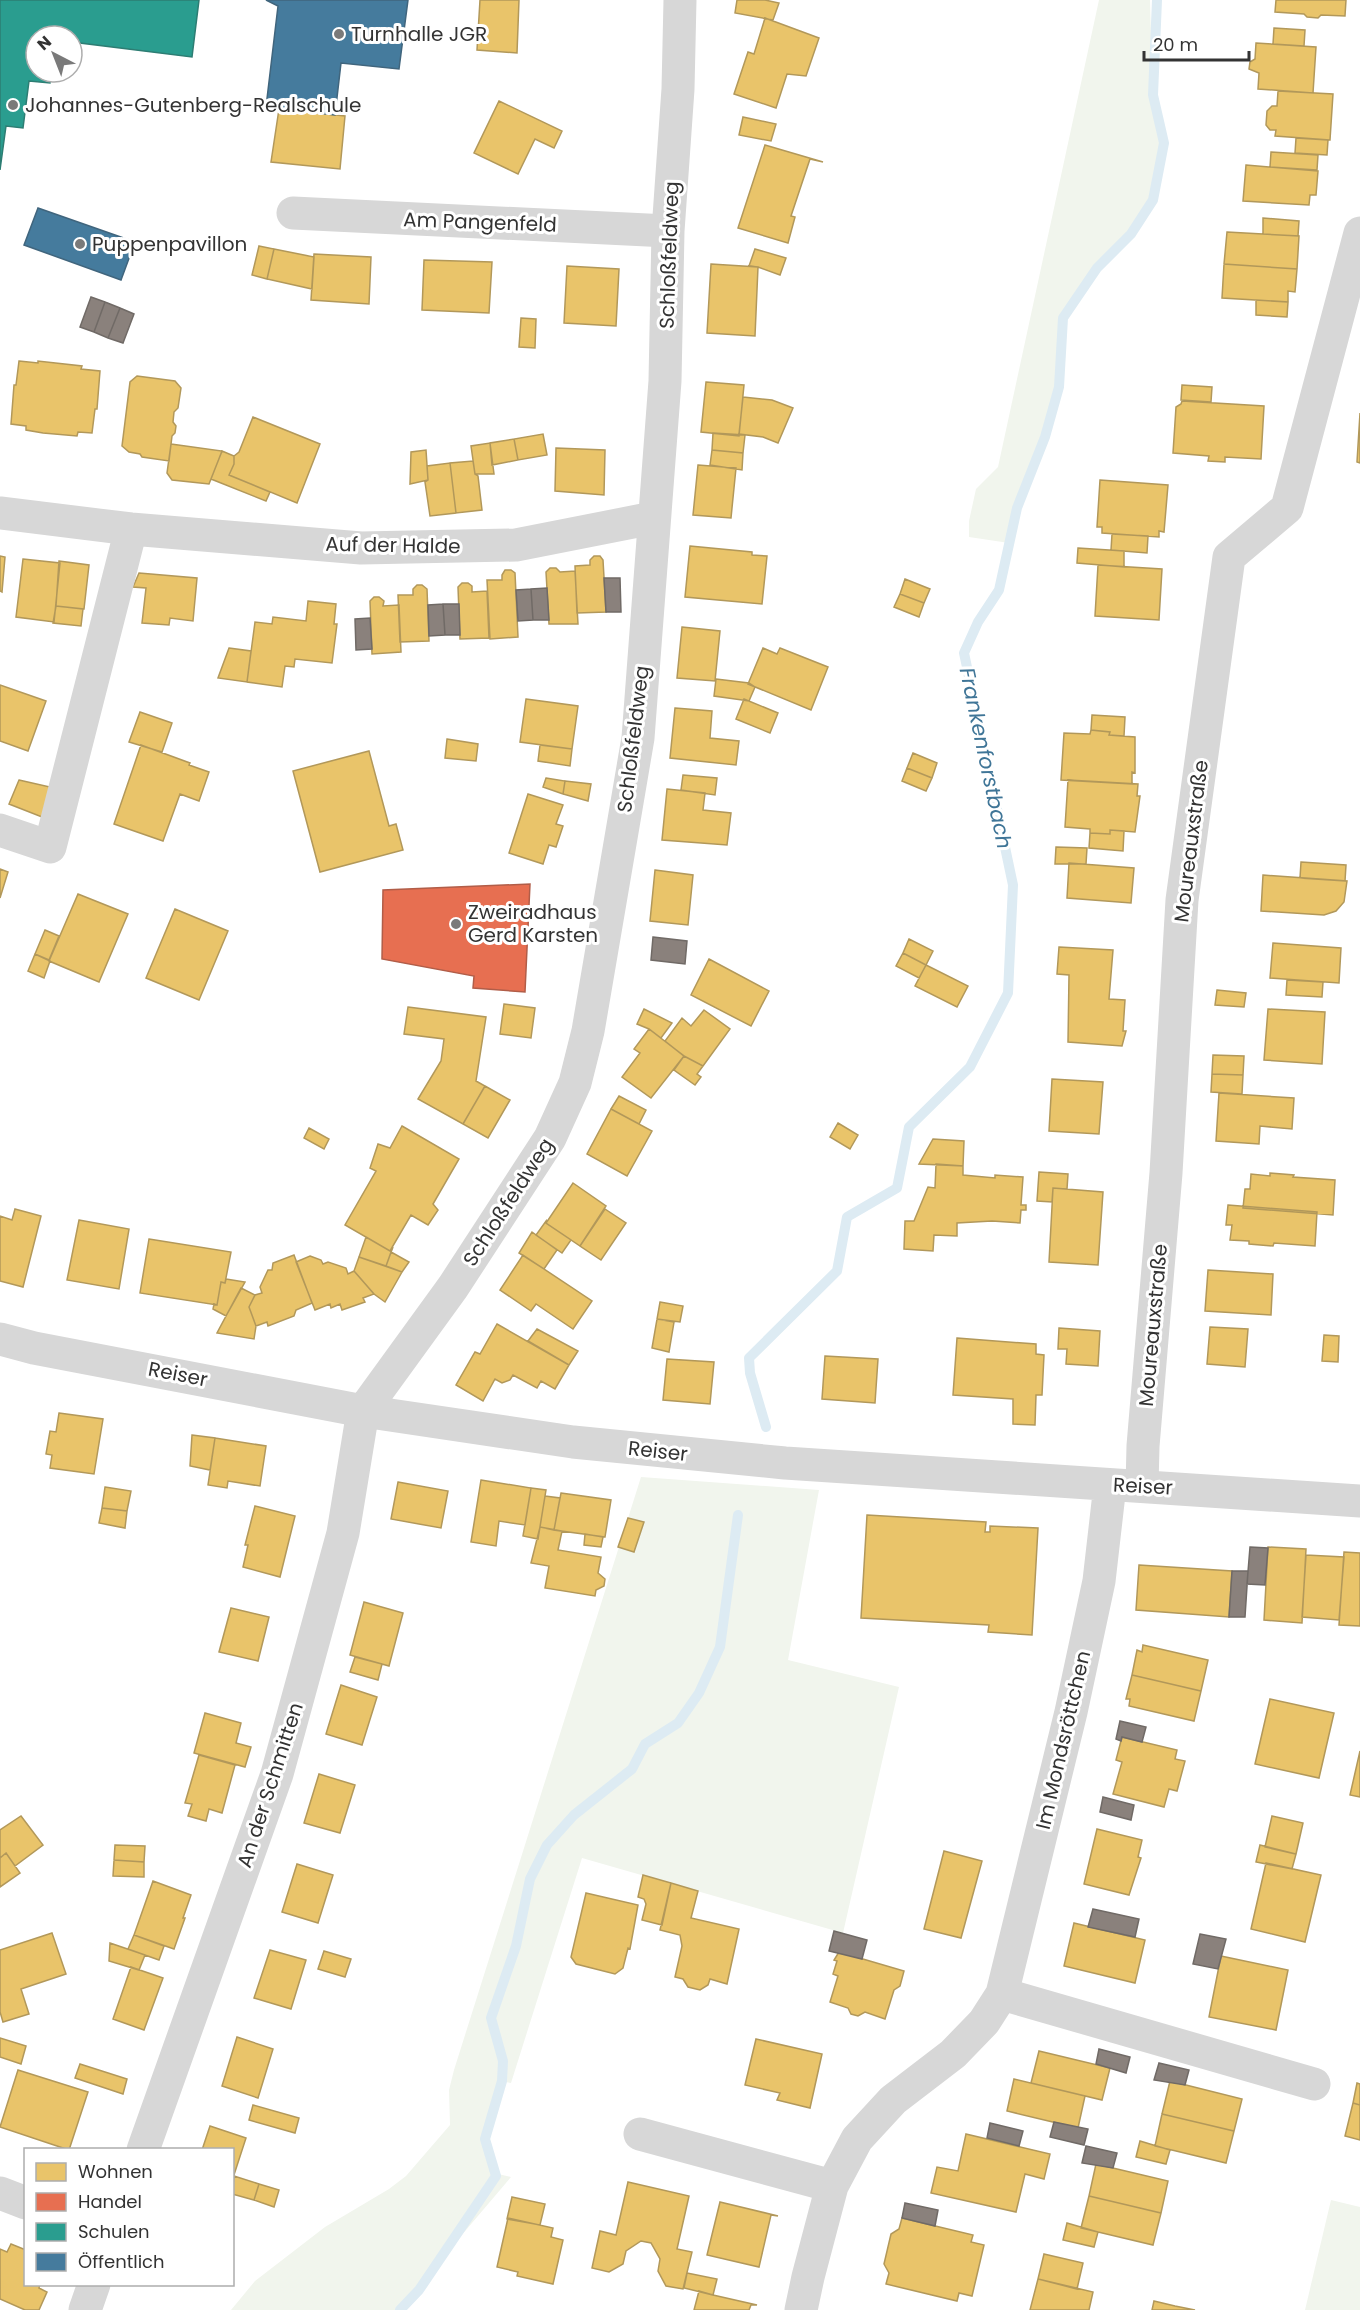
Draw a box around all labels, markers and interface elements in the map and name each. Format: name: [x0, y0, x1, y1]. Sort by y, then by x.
place label: Turnhalle JGR: [351, 20, 487, 48]
north arrow: [24, 24, 84, 84]
scale bar: [1144, 24, 1249, 62]
marker: Turnhalle JGR: [332, 27, 346, 41]
text: N: [32, 31, 56, 56]
text: 20 m: [1153, 32, 1198, 57]
place label: Johannes-Gutenberg-Realschule: [25, 91, 361, 119]
marker: Johannes-Gutenberg-Realschule: [6, 98, 20, 112]
street label: Schloßfeldweg: [652, 181, 686, 329]
street label: Am Pangenfeld: [403, 205, 557, 239]
place label: Puppenpavillon: [92, 230, 247, 258]
marker: Puppenpavillon: [73, 237, 87, 251]
street label: Auf der Halde: [325, 530, 461, 560]
street label: Schloßfeldweg: [610, 664, 656, 814]
water label: Frankenforstbach: [953, 665, 1019, 851]
street label: Moureauxstraße: [1167, 758, 1215, 924]
place label: Zweiradhaus Gerd Karsten: [468, 898, 598, 949]
marker: Zweiradhaus Gerd Karsten: [449, 917, 463, 931]
street label: Schloßfeldweg: [456, 1132, 560, 1272]
street label: Moureauxstraße: [1132, 1242, 1174, 1408]
street label: Reiser: [146, 1355, 210, 1393]
street label: Reiser: [627, 1434, 689, 1468]
street label: Reiser: [1112, 1470, 1174, 1502]
street label: Im Mondsröttchen: [1029, 1648, 1097, 1832]
street label: An der Schmitten: [230, 1699, 310, 1871]
legend: [24, 2148, 234, 2286]
text: Wohnen: [78, 2159, 153, 2184]
text: Handel: [78, 2189, 142, 2214]
text: Schulen: [78, 2219, 150, 2244]
text: Öffentlich: [78, 2249, 165, 2274]

